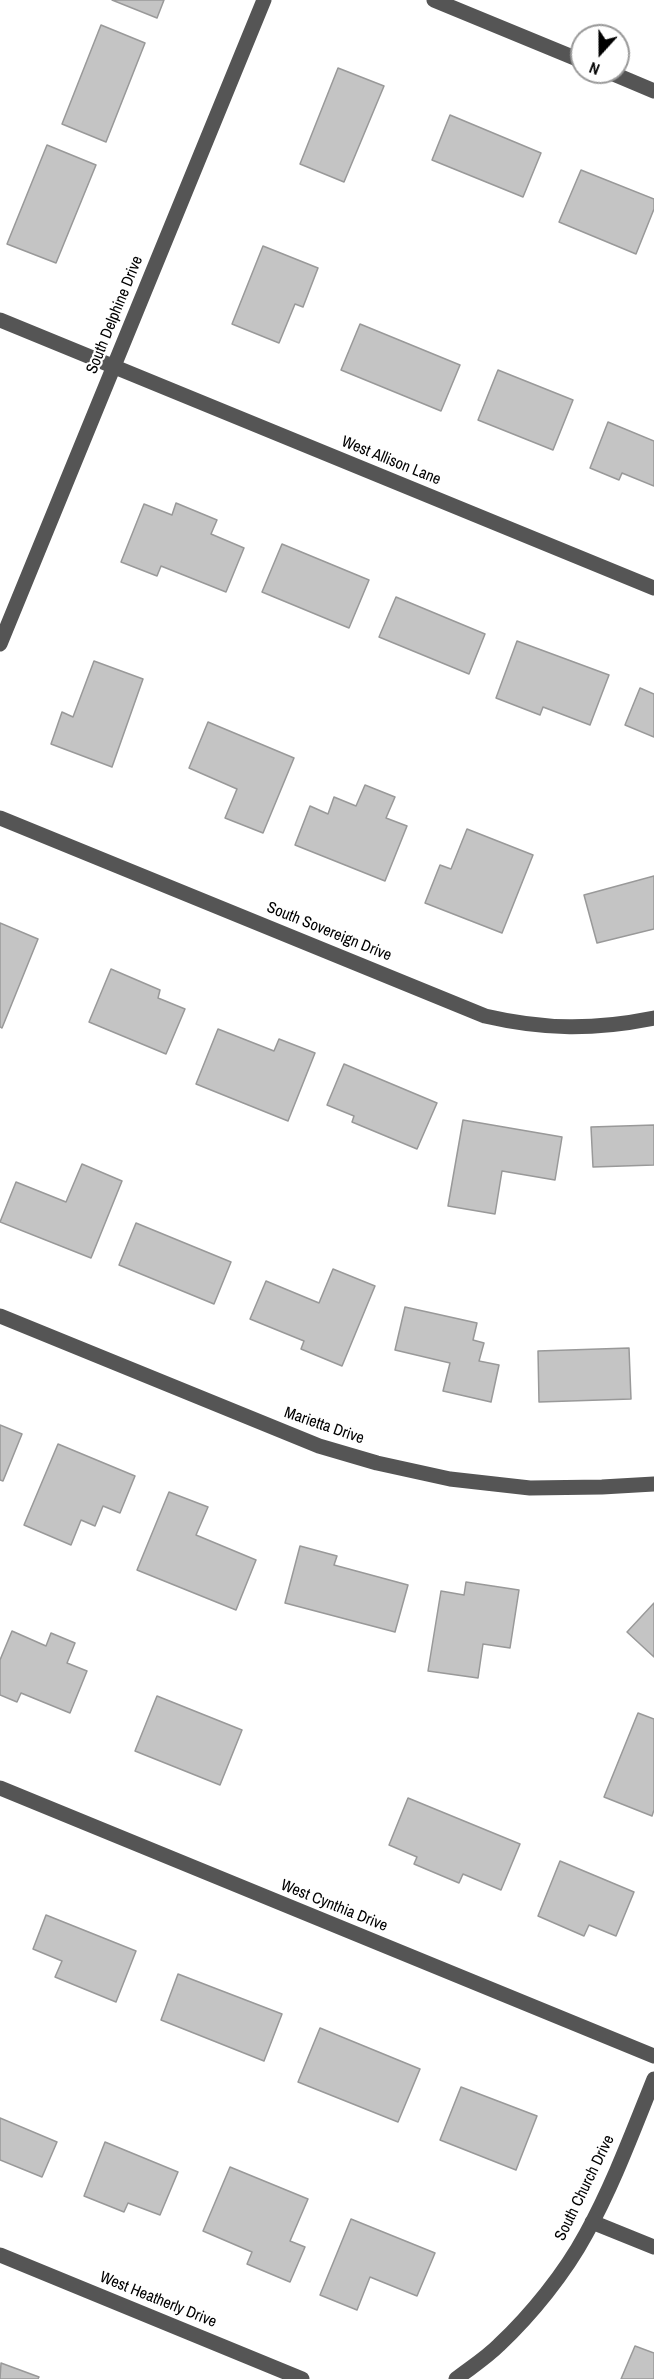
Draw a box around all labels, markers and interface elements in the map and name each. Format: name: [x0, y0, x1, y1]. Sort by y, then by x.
north arrow: [570, 24, 630, 84]
text: N: [586, 57, 603, 81]
street label: South Delphine Drive: [83, 253, 147, 377]
street label: West Allison Lane: [338, 432, 444, 490]
street label: South Sovereign Drive: [264, 898, 394, 966]
street label: Marietta Drive: [282, 1403, 366, 1449]
street label: West Cynthia Drive: [278, 1876, 390, 1936]
street label: South Church Drive: [551, 2132, 619, 2244]
street label: West Heatherly Drive: [97, 2268, 219, 2332]

